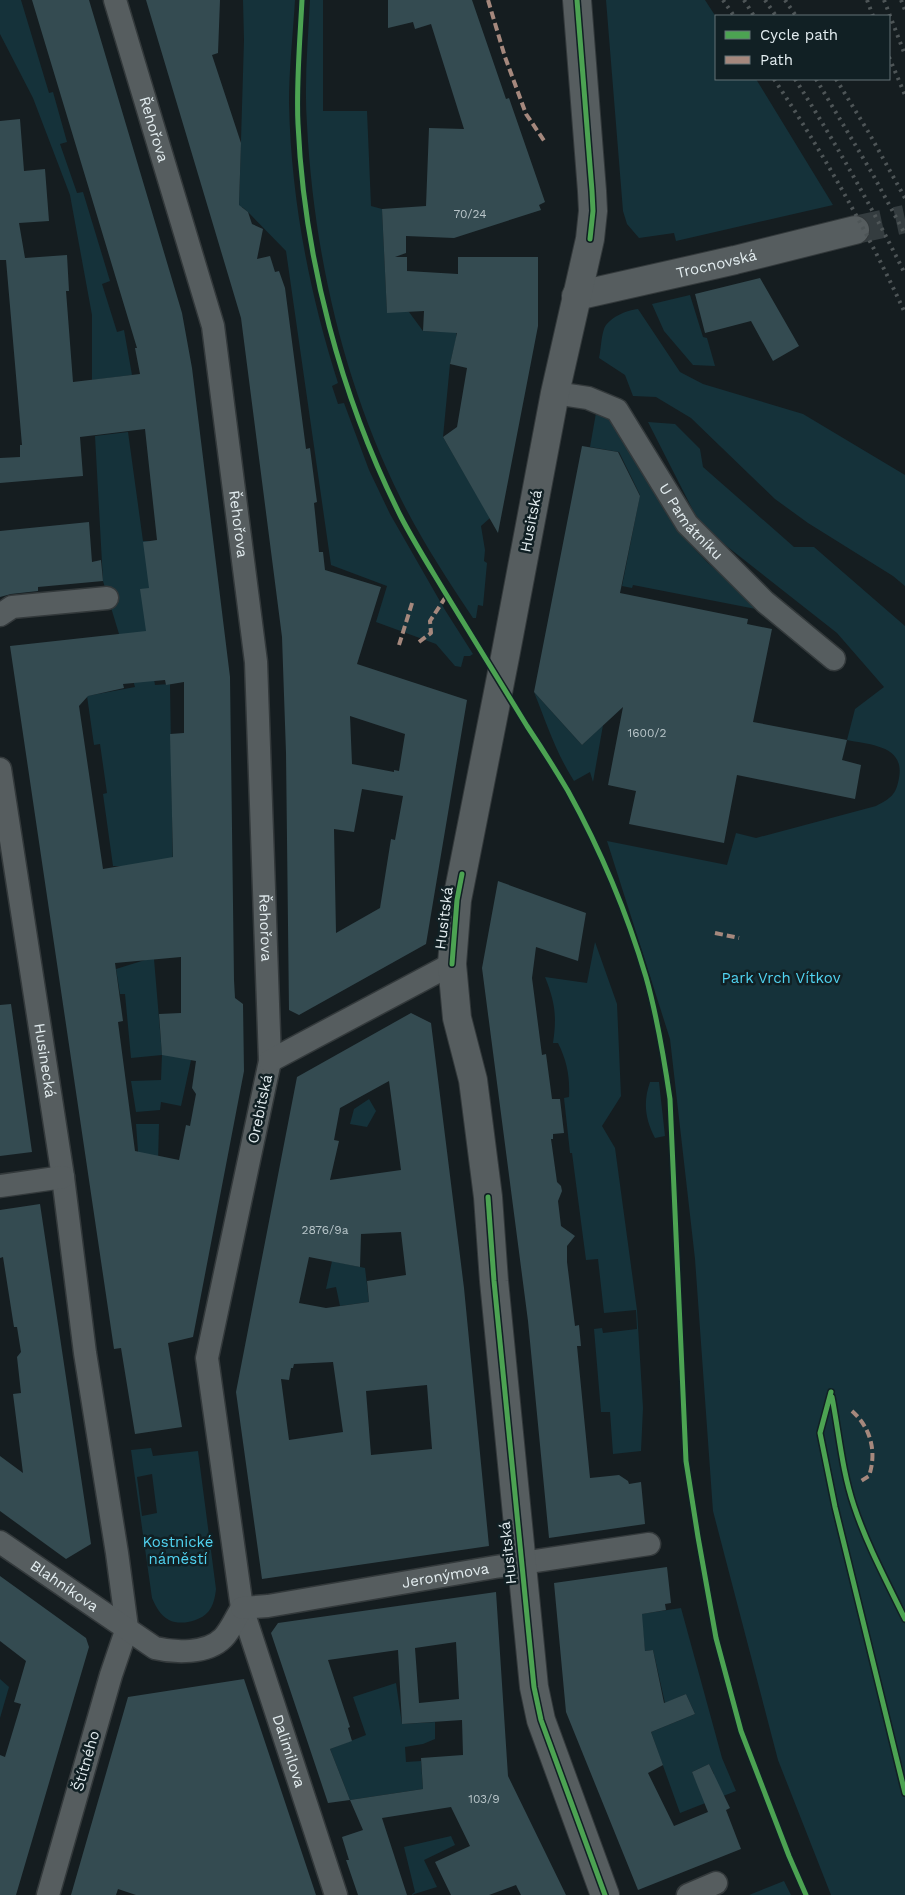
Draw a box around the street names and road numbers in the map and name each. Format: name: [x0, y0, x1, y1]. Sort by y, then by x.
street label: Řehořova: [135, 94, 172, 165]
street label: Trocnovská: [674, 246, 759, 282]
street label: U Památníku: [655, 480, 727, 564]
street label: Husitská: [516, 488, 546, 554]
street label: Řehořova: [225, 489, 252, 559]
street label: Husitská: [431, 885, 457, 950]
street label: Řehořova: [255, 894, 276, 962]
street label: Husinecká: [30, 1022, 60, 1100]
street label: Orebitská: [244, 1072, 276, 1145]
street label: Husitská: [496, 1520, 520, 1585]
street label: Blahníkova: [27, 1556, 102, 1616]
street label: Jeronýmova: [400, 1559, 491, 1592]
street label: Dalimilova: [268, 1712, 309, 1790]
street label: Štítného: [68, 1728, 103, 1793]

